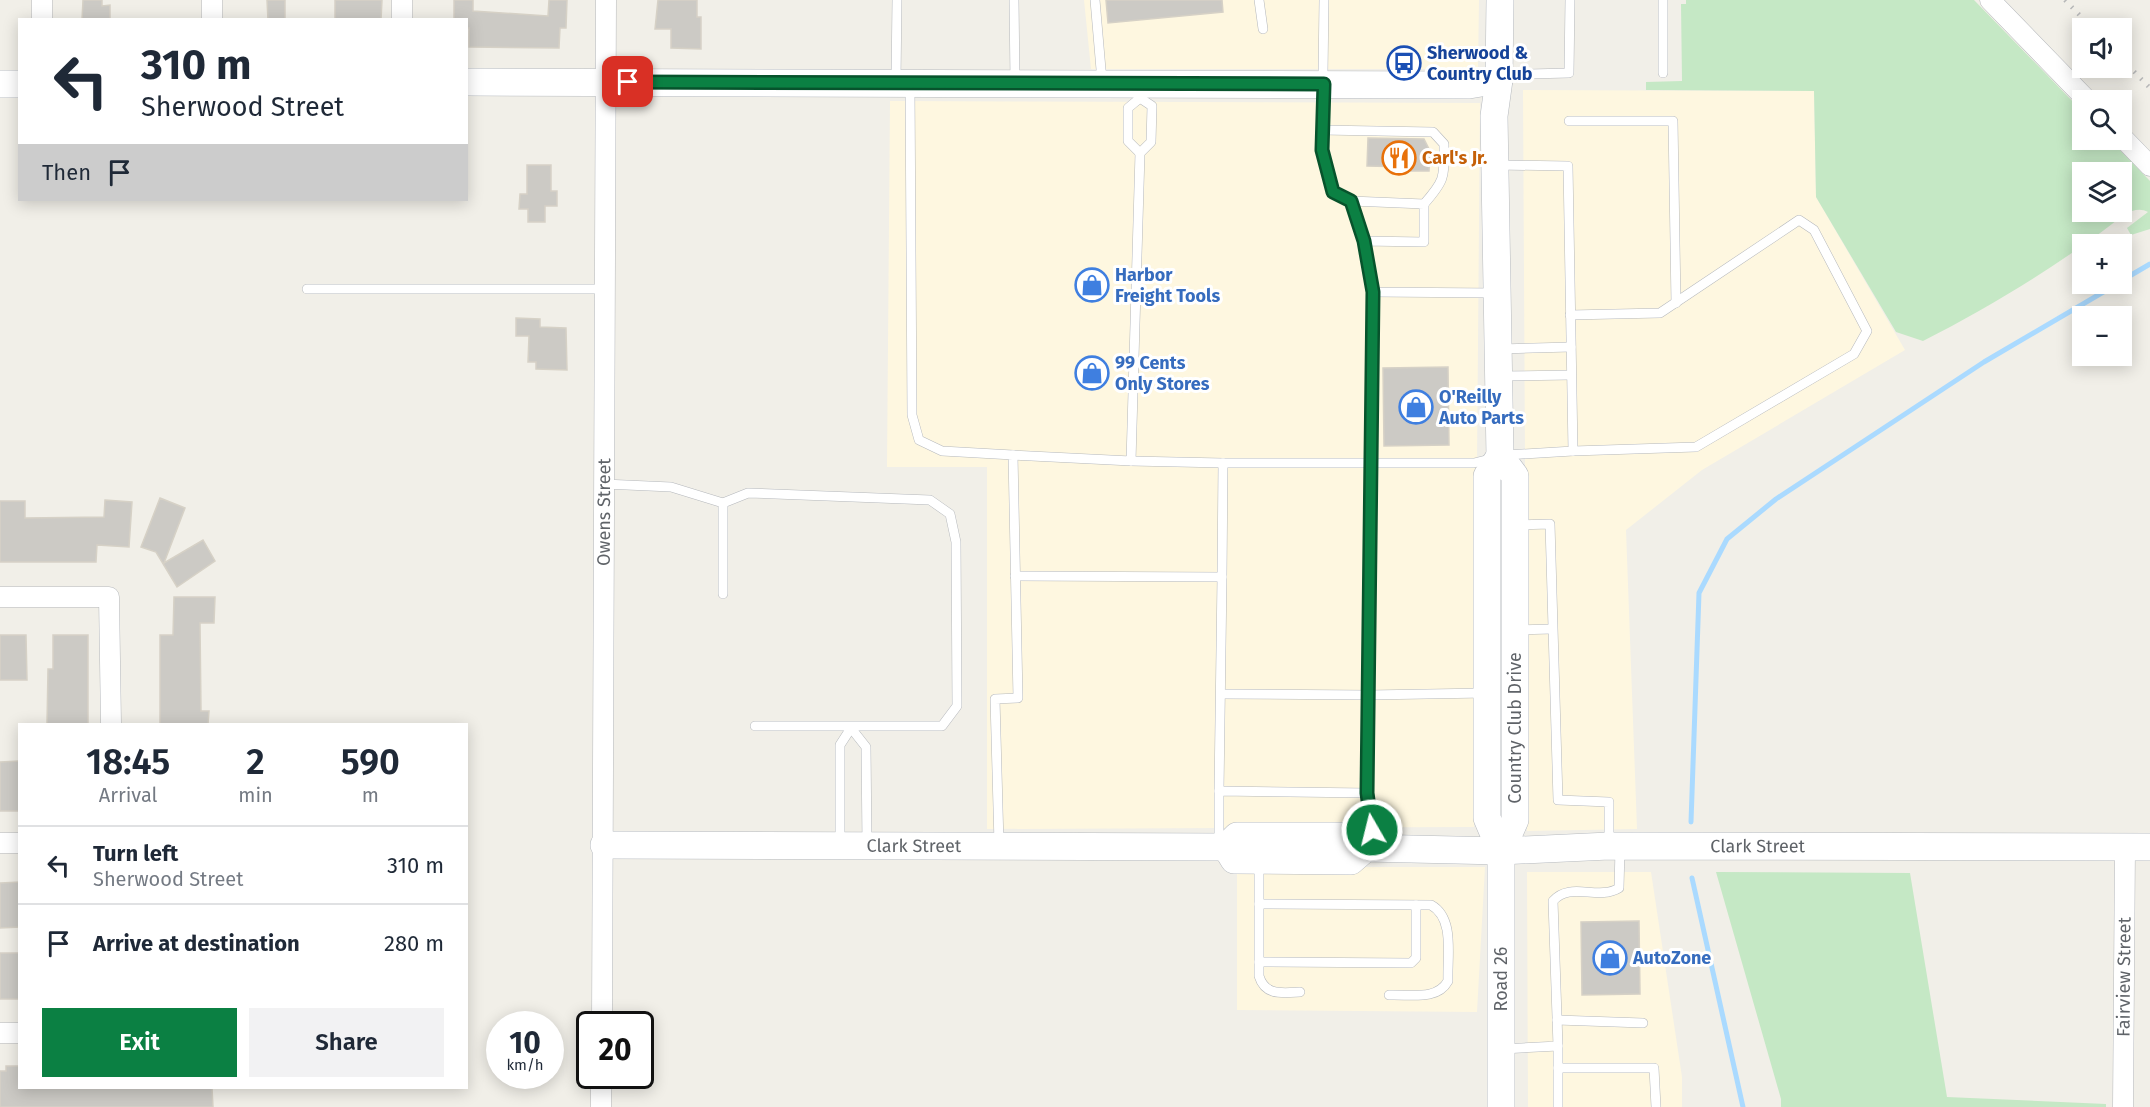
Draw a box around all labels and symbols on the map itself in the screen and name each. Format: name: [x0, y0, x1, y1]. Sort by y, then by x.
place label: Sherwood & Country Club: [1427, 42, 1533, 85]
bus stop icon: Sherwood & Country Club: [1386, 45, 1422, 81]
pin: [602, 56, 653, 107]
restaurant icon: Carl's Jr.: [1381, 140, 1417, 176]
place label: Carl's Jr.: [1422, 147, 1487, 169]
place label: Harbor Freight Tools: [1115, 264, 1220, 307]
shop icon: Harbor Freight Tools: [1074, 267, 1110, 303]
place label: 99 Cents Only Stores: [1115, 352, 1210, 395]
shop icon: 99 Cents Only Stores: [1074, 355, 1110, 391]
place label: O'Reilly Auto Parts: [1438, 386, 1524, 429]
shop icon: O'Reilly Auto Parts: [1398, 389, 1434, 425]
street label: Owens Street: [593, 458, 615, 566]
street label: Country Club Drive: [1504, 652, 1526, 804]
position arrow: [1340, 798, 1404, 862]
street label: Clark Street: [867, 835, 962, 857]
street label: Clark Street: [1710, 835, 1806, 857]
street label: Fairview Street: [2113, 916, 2135, 1037]
shop icon: AutoZone: [1592, 940, 1628, 976]
street label: Road 26: [1490, 947, 1512, 1011]
place label: AutoZone: [1632, 947, 1711, 969]
speed limit sign: 20: [576, 1011, 654, 1089]

